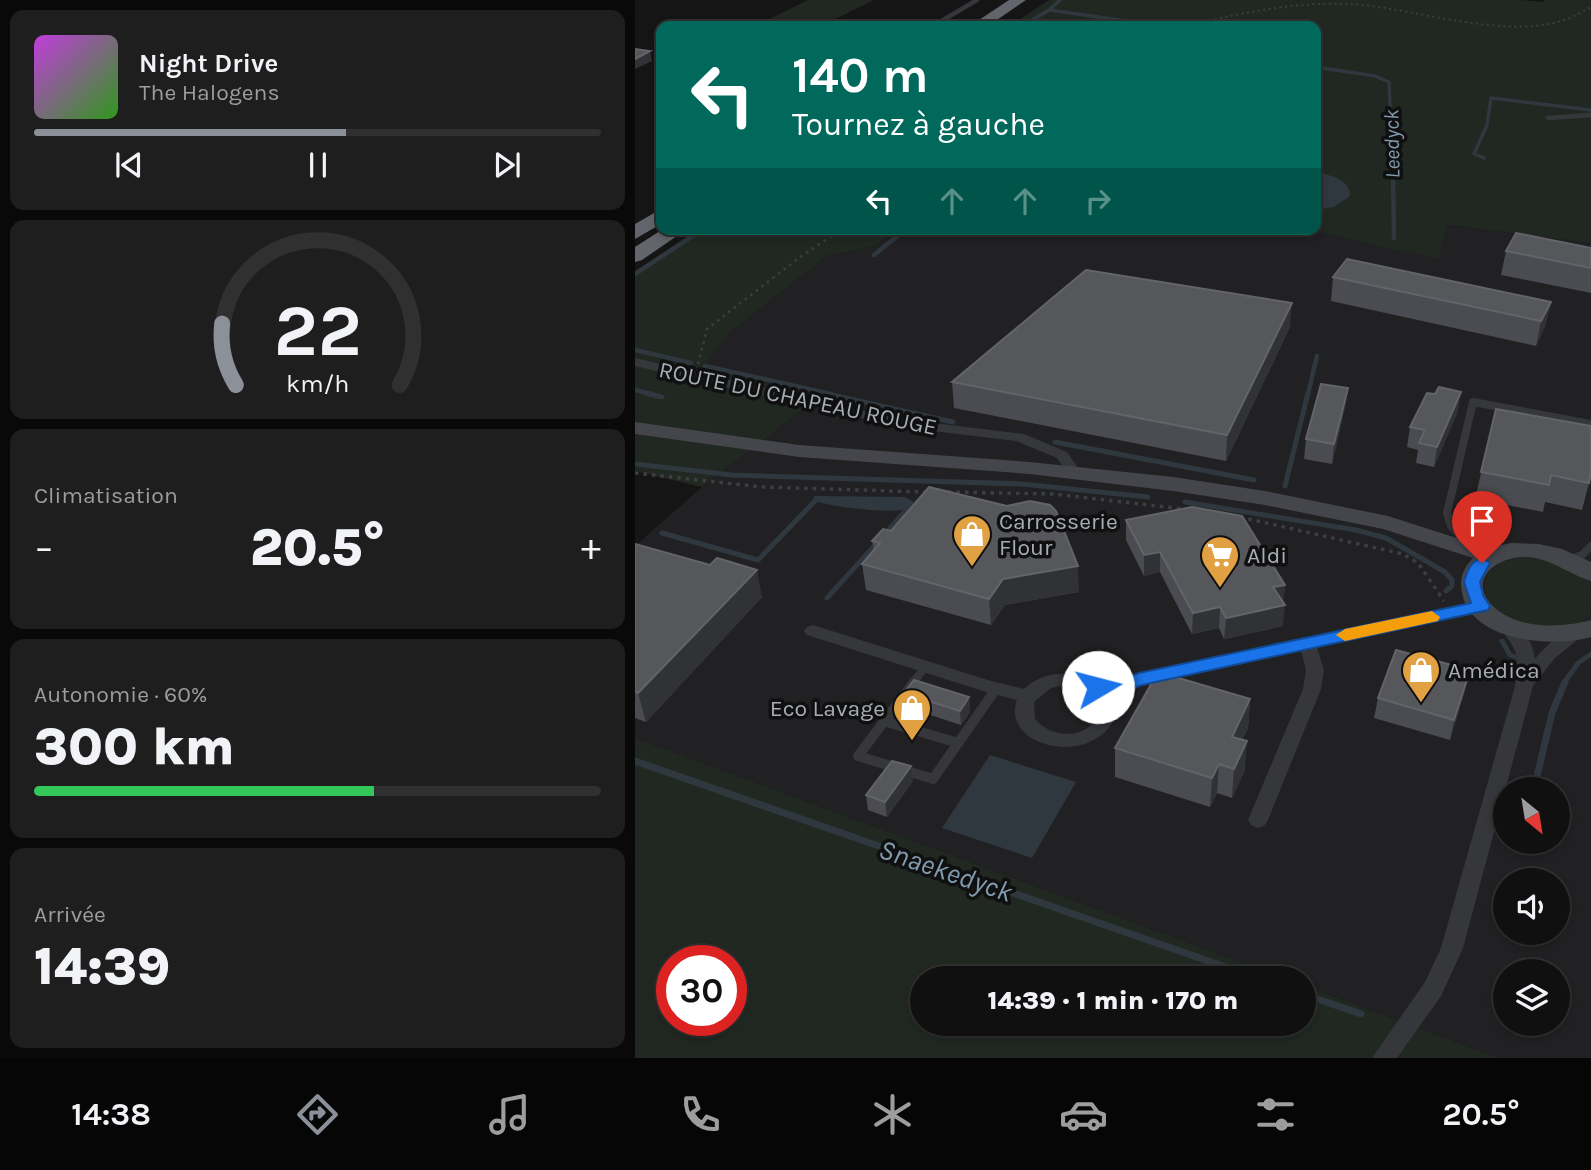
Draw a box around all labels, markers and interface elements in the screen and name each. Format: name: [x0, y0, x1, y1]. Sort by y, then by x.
text: 140 m: [792, 47, 929, 104]
text: Night Drive: [139, 48, 278, 79]
icon: left: [677, 49, 768, 140]
text: The Halogens: [139, 79, 279, 106]
text: Tournez à gauche: [792, 106, 1045, 143]
water label: Leedyck: [1379, 109, 1405, 179]
icon: previous: [110, 146, 148, 184]
icon: pause: [299, 146, 337, 184]
icon: next: [488, 146, 526, 184]
icon: left: [860, 182, 898, 220]
icon: ahead: [933, 182, 971, 220]
icon: ahead: [1006, 182, 1044, 220]
icon: right: [1079, 182, 1117, 220]
text: 22: [273, 289, 362, 374]
street label: ROUTE DU CHAPEAU ROUGE: [657, 356, 939, 441]
text: km/h: [286, 369, 349, 398]
text: Climatisation: [34, 482, 178, 509]
pin: [1452, 491, 1512, 563]
icon: arrive: [1463, 502, 1501, 540]
place label: Carrosserie Flour: [999, 508, 1118, 561]
shop icon: Carrosserie Flour: [951, 513, 993, 568]
text: 20.5°: [250, 517, 385, 578]
text: −: [34, 525, 54, 570]
text: +: [581, 525, 601, 570]
supermarket icon: Aldi: [1199, 534, 1241, 589]
place label: Aldi: [1247, 542, 1287, 569]
shop icon: Amédica: [1400, 649, 1442, 704]
position arrow: [1061, 650, 1135, 724]
place label: Amédica: [1448, 657, 1540, 684]
text: Autonomie · 60%: [34, 681, 208, 708]
shop icon: Eco Lavage: [891, 687, 933, 742]
place label: Eco Lavage: [770, 695, 885, 722]
text: 300 km: [34, 716, 235, 777]
north arrow: [1493, 777, 1569, 854]
map controls: [1493, 777, 1570, 1036]
water label: Snaekedyck: [875, 832, 1018, 909]
button: sound: [1493, 868, 1570, 945]
text: Arrivée: [34, 901, 106, 928]
text: 14:39: [34, 936, 170, 997]
speed limit sign: 30: [656, 945, 747, 1036]
button: layers: [1493, 959, 1570, 1036]
text: 14:39 · 1 min · 170 m: [988, 985, 1238, 1016]
icon: directions: [293, 1090, 342, 1139]
icon: music: [485, 1090, 534, 1139]
icon: phone: [676, 1090, 725, 1139]
icon: climate: [868, 1090, 917, 1139]
icon: car: [1059, 1090, 1108, 1139]
icon: filters: [1251, 1090, 1300, 1139]
text: 14:38: [71, 1096, 151, 1133]
text: 20.5°: [1442, 1096, 1520, 1133]

